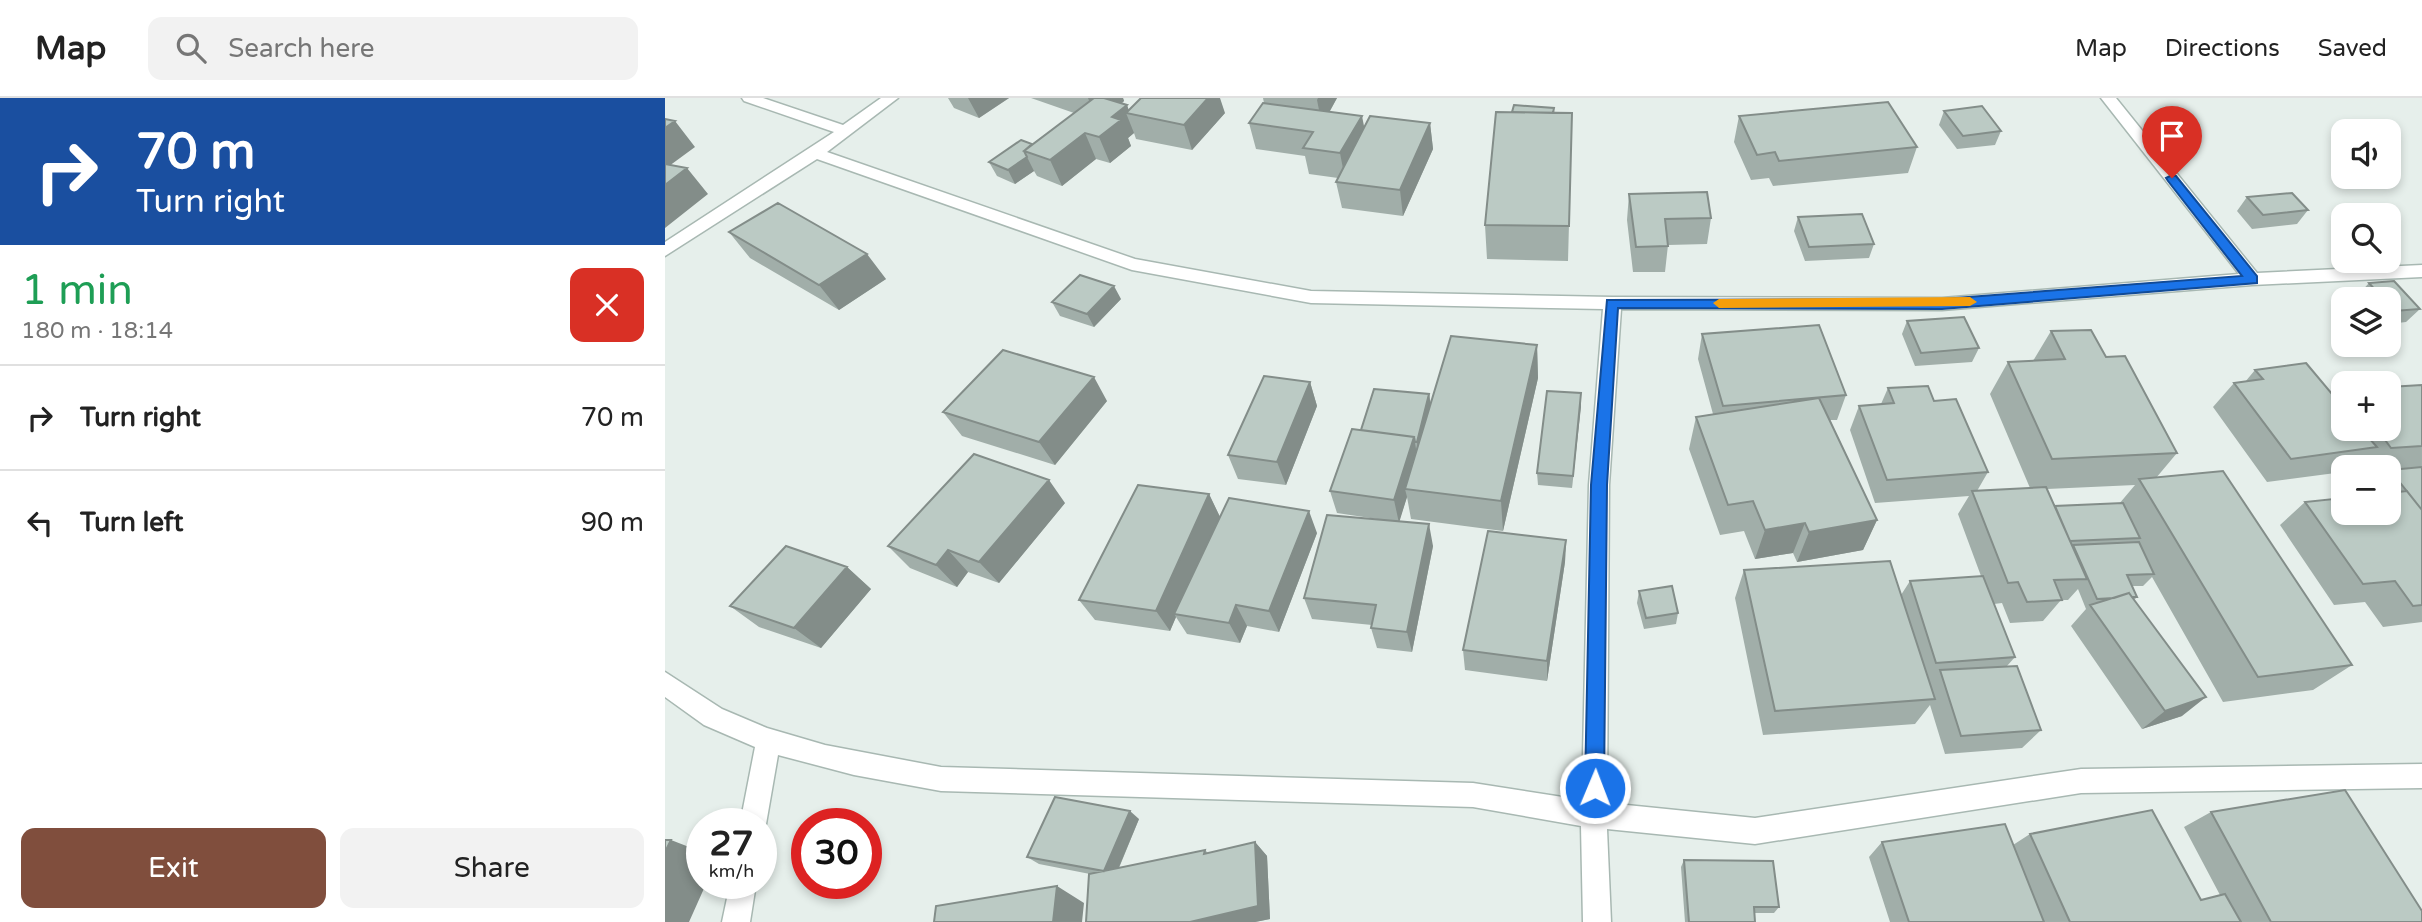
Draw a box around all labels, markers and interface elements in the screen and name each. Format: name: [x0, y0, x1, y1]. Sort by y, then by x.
search box: [148, 17, 638, 80]
text: Map: [35, 29, 106, 68]
icon: search: [172, 29, 210, 67]
text: Search here: [228, 33, 374, 64]
text: Map: [2075, 34, 2127, 63]
text: Directions: [2165, 34, 2280, 63]
text: Saved: [2318, 34, 2387, 63]
pin: [2142, 106, 2202, 178]
icon: arrive: [2153, 117, 2191, 155]
map controls: [2331, 119, 2401, 525]
button: sound: [2331, 119, 2401, 189]
text: 70 m: [136, 123, 255, 182]
icon: right: [21, 126, 112, 217]
text: Turn right: [136, 183, 285, 221]
button: search: [2331, 203, 2401, 273]
text: 1 min: [21, 265, 133, 316]
button: close: [570, 268, 644, 342]
button: layers: [2331, 287, 2401, 357]
text: 180 m · 18:14: [21, 317, 173, 345]
button: +: [2331, 371, 2401, 441]
icon: right: [21, 399, 59, 437]
text: Turn right: [80, 402, 201, 433]
text: 70 m: [581, 402, 644, 433]
button: −: [2331, 455, 2401, 525]
icon: left: [21, 504, 59, 542]
text: Turn left: [80, 507, 183, 538]
text: 90 m: [581, 507, 644, 538]
position arrow: [1558, 751, 1632, 825]
speed limit sign: 30: [791, 808, 882, 899]
text: 27: [710, 823, 753, 865]
button: Exit: [21, 828, 326, 908]
button: Share: [340, 828, 644, 908]
text: km/h: [709, 860, 754, 882]

